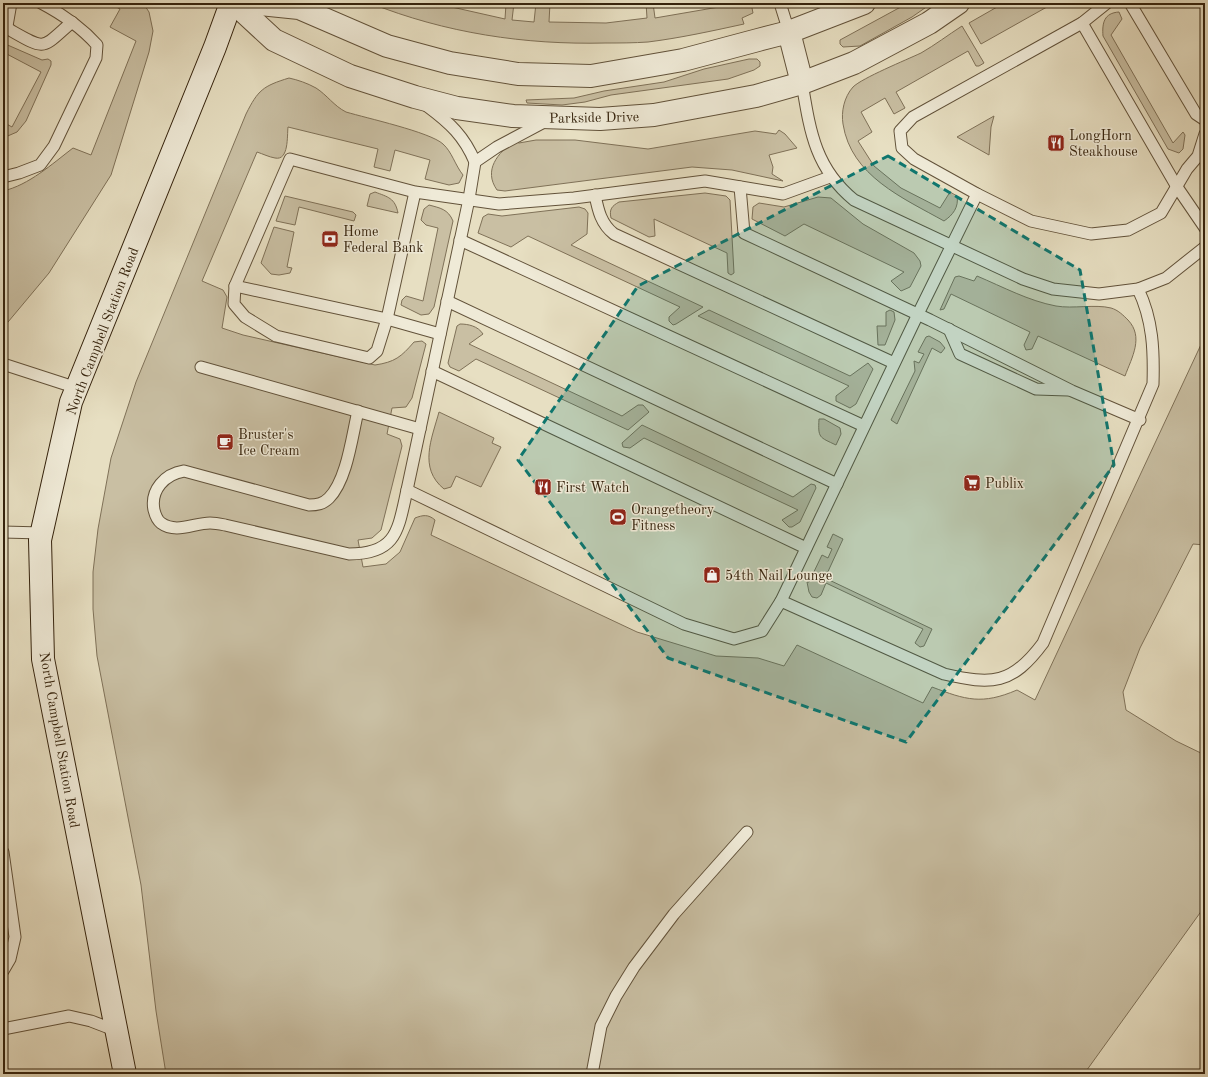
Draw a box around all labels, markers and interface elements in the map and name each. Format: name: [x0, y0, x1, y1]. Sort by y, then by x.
street label: Parkside Drive: [549, 110, 639, 126]
place label: LongHorn Steakhouse: [1069, 129, 1138, 159]
restaurant icon: LongHorn Steakhouse: [1046, 133, 1066, 153]
place label: Home Federal Bank: [343, 225, 423, 255]
bank icon: Home Federal Bank: [320, 229, 340, 249]
street label: North Campbell Station Road: [64, 246, 141, 417]
place label: Bruster's Ice Cream: [238, 428, 300, 458]
cafe icon: Bruster's Ice Cream: [215, 432, 235, 452]
supermarket icon: Publix: [962, 473, 982, 493]
restaurant icon: First Watch: [533, 477, 553, 497]
place label: Publix: [985, 477, 1024, 491]
place label: First Watch: [556, 481, 630, 495]
place label: Orangetheory Fitness: [631, 503, 715, 533]
sports icon: Orangetheory Fitness: [608, 507, 628, 527]
shop icon: 54th Nail Lounge: [702, 565, 722, 585]
place label: 54th Nail Lounge: [725, 569, 832, 583]
street label: North Campbell Station Road: [37, 651, 81, 829]

